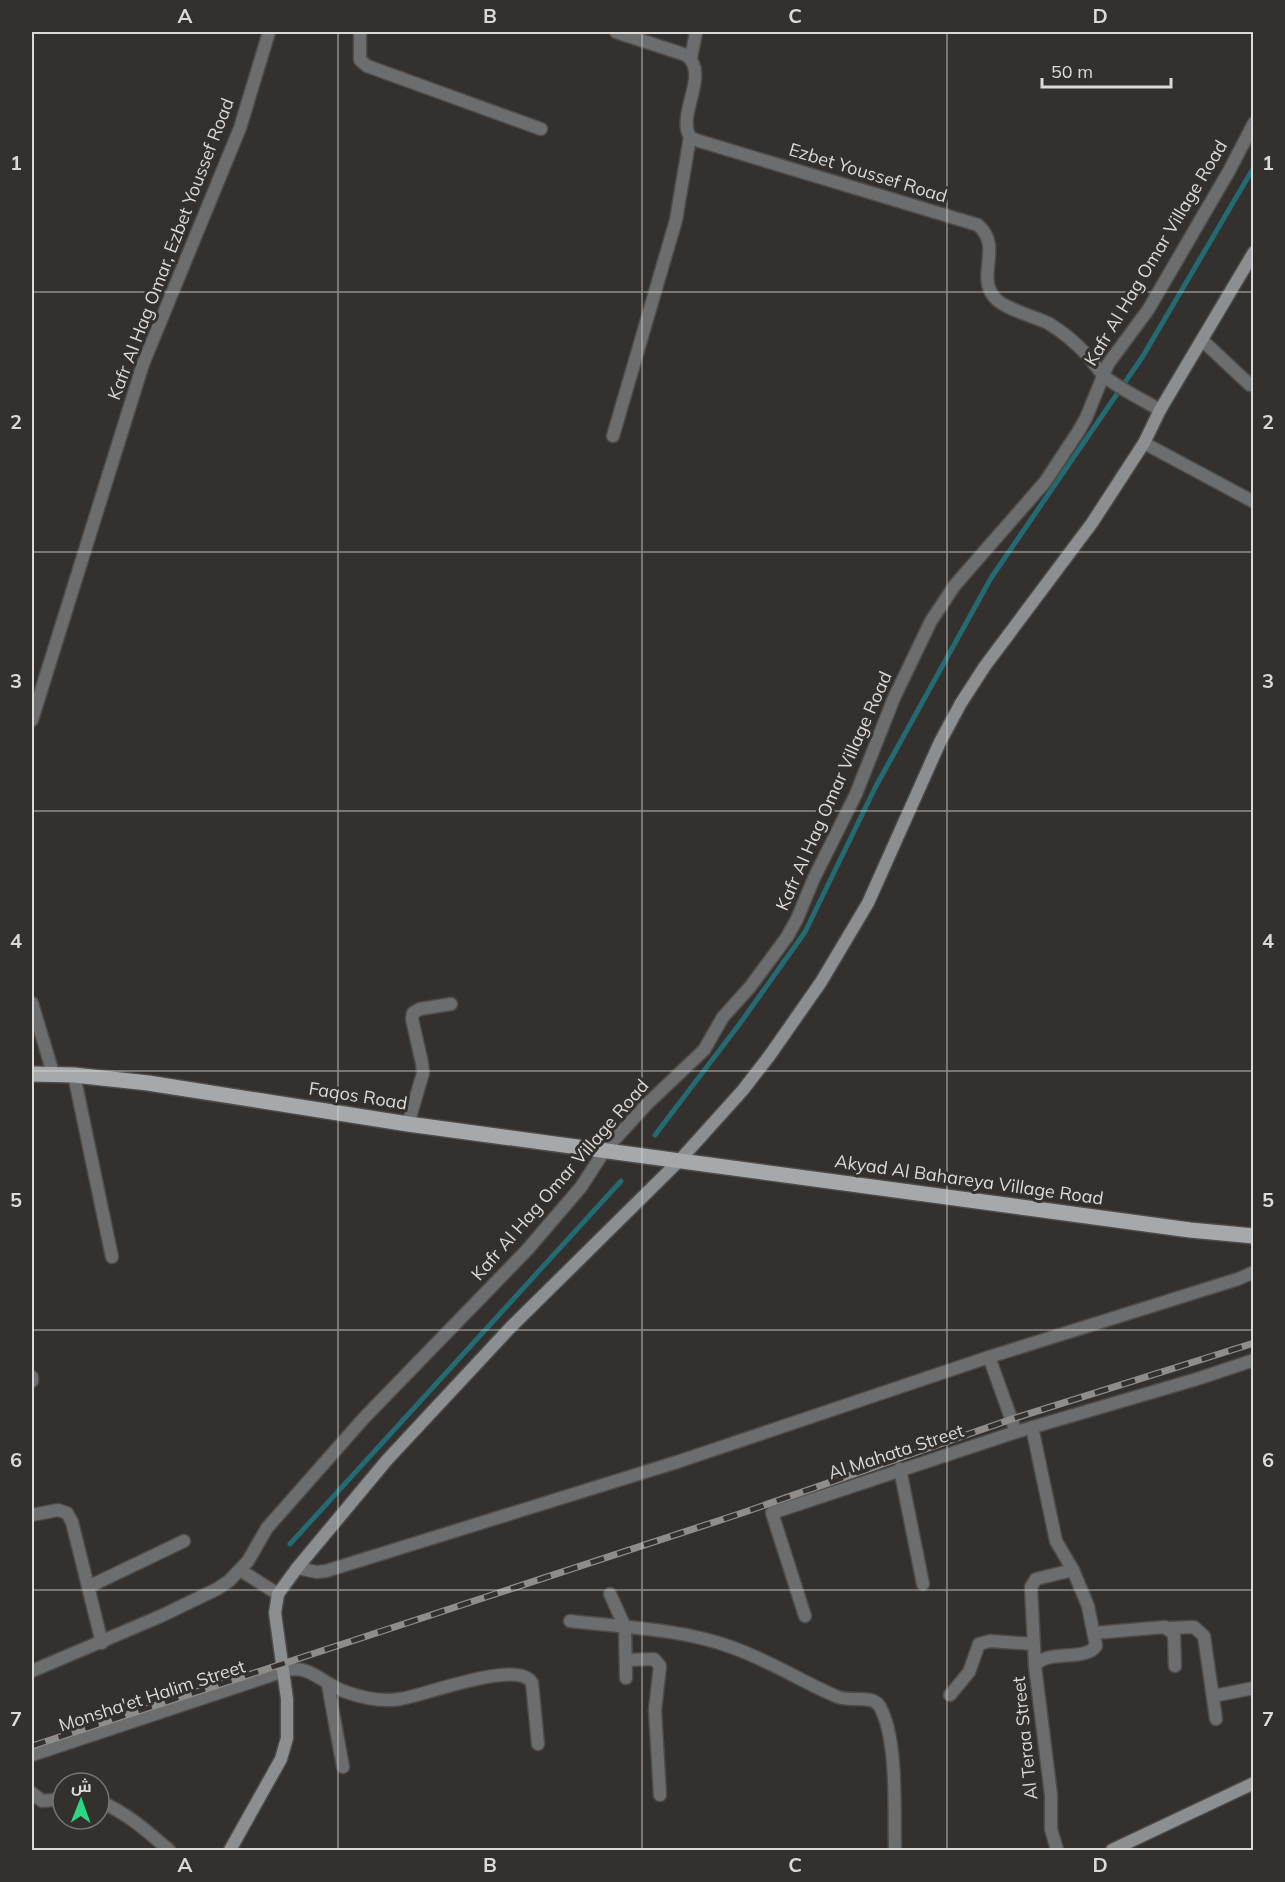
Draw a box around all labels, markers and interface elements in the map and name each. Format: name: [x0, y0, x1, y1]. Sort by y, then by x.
text: A: [178, 3, 193, 28]
text: B: [483, 3, 497, 28]
text: C: [788, 3, 802, 28]
text: D: [1092, 3, 1108, 28]
scale bar: [1042, 51, 1171, 89]
text: 50 m: [1051, 60, 1093, 83]
street label: Kafr Al Hag Omar, Ezbet Youssef Road: [102, 95, 239, 403]
street label: Kafr Al Hag Omar Village Road: [1079, 136, 1232, 370]
street label: Ezbet Youssef Road: [786, 138, 950, 208]
text: 1: [10, 150, 22, 175]
text: 1: [1262, 150, 1274, 175]
text: 2: [10, 409, 22, 434]
text: 2: [1262, 409, 1274, 434]
text: 3: [10, 668, 22, 693]
street label: Kafr Al Hag Omar Village Road: [770, 668, 897, 914]
text: 3: [1262, 668, 1274, 693]
text: 4: [10, 928, 22, 953]
text: 4: [1262, 928, 1274, 953]
street label: Kafr Al Hag Omar Village Road: [466, 1074, 653, 1285]
street label: Faqos Road: [307, 1076, 409, 1115]
street label: Akyad Al Bahareya Village Road: [833, 1149, 1105, 1210]
text: 5: [10, 1187, 22, 1212]
text: 5: [1262, 1187, 1274, 1212]
street label: Al Mahata Street: [825, 1419, 967, 1484]
text: 6: [10, 1447, 22, 1472]
text: 6: [1262, 1447, 1274, 1472]
street label: Monsha'et Halim Street: [56, 1654, 248, 1737]
street label: Al Teraa Street: [1007, 1675, 1042, 1801]
text: 7: [10, 1706, 22, 1731]
text: 7: [1262, 1706, 1274, 1731]
north arrow: [51, 1771, 111, 1831]
text: ش: [71, 1776, 92, 1796]
text: A: [178, 1852, 193, 1877]
text: B: [483, 1852, 497, 1877]
text: C: [788, 1852, 802, 1877]
text: D: [1092, 1852, 1108, 1877]

